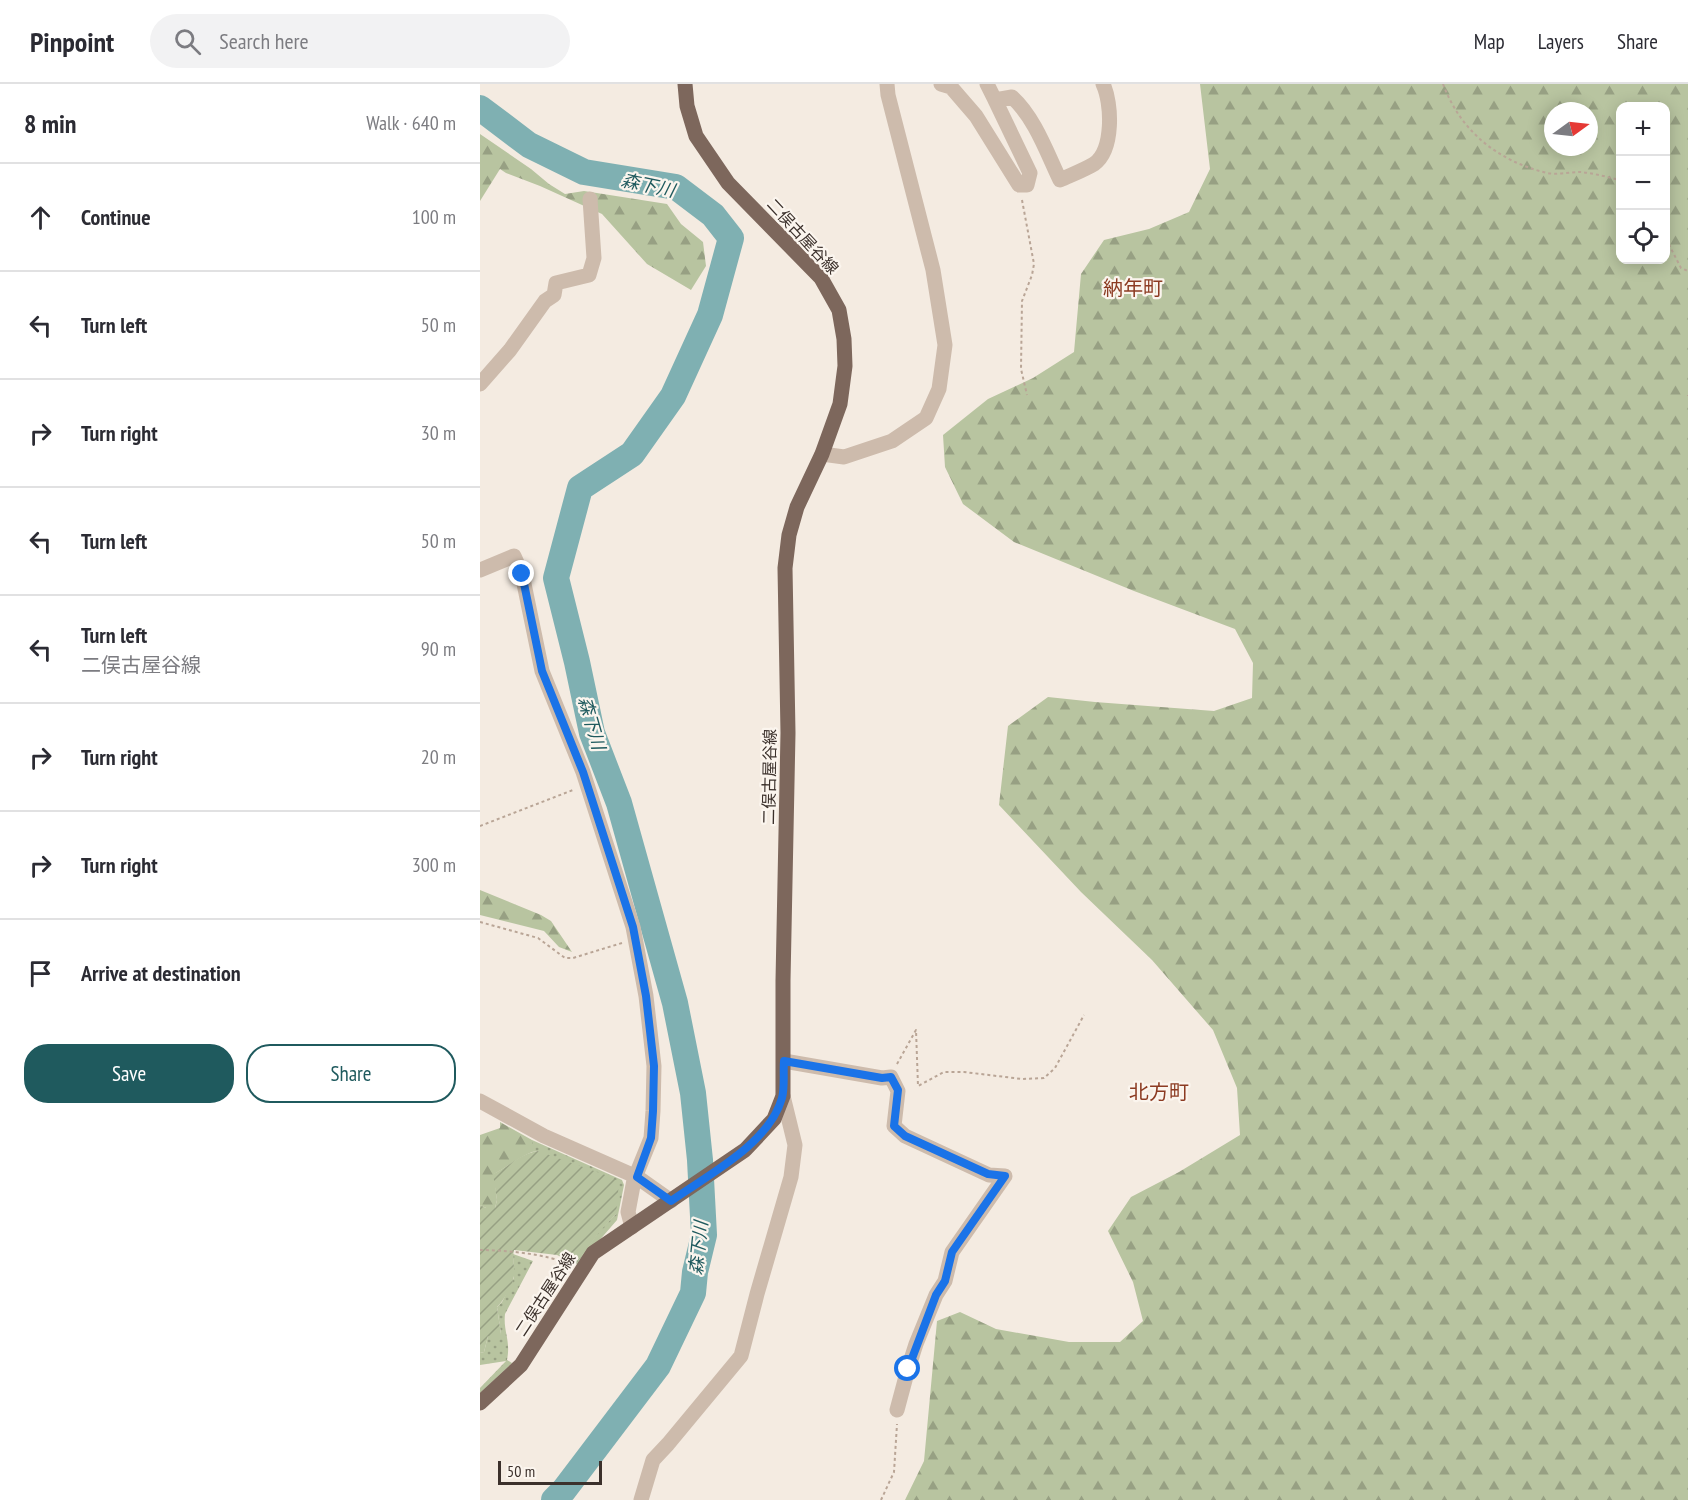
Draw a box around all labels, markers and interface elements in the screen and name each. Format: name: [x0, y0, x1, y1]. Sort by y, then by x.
search box: [150, 14, 570, 68]
text: Pinpoint: [30, 23, 114, 60]
icon: search: [171, 25, 204, 58]
text: Search here: [219, 27, 309, 55]
text: Map: [1474, 28, 1505, 55]
text: Layers: [1538, 28, 1584, 55]
text: Share: [1617, 28, 1658, 55]
north arrow: [1544, 102, 1598, 156]
map controls: [1616, 102, 1670, 264]
button: +: [1616, 102, 1670, 156]
text: 8 min: [24, 107, 77, 140]
text: Walk · 640 m: [366, 110, 456, 136]
button: −: [1616, 156, 1670, 210]
water label: 森下川: [619, 168, 679, 202]
street label: 二俣古屋谷線: [763, 194, 843, 278]
icon: ahead: [24, 201, 57, 234]
text: Continue: [81, 203, 151, 231]
text: 100 m: [412, 204, 456, 230]
button: locate: [1616, 210, 1670, 264]
district label: 納年町: [1103, 275, 1163, 301]
icon: left: [24, 309, 57, 342]
text: Turn left: [81, 311, 147, 339]
text: 50 m: [421, 312, 456, 338]
icon: right: [24, 417, 57, 450]
text: Turn right: [81, 419, 158, 447]
text: 30 m: [421, 420, 456, 446]
icon: left: [24, 525, 57, 558]
text: Turn left: [81, 527, 147, 555]
text: 50 m: [421, 528, 456, 554]
route end: [508, 560, 534, 586]
text: Turn left: [81, 621, 147, 649]
icon: left: [24, 633, 57, 666]
text: 90 m: [421, 636, 456, 662]
text: 二俣古屋谷線: [81, 652, 201, 678]
water label: 森下川: [574, 694, 611, 754]
street label: 二俣古屋谷線: [758, 729, 780, 825]
icon: right: [24, 741, 57, 774]
text: Turn right: [81, 743, 158, 771]
text: 20 m: [421, 744, 456, 770]
icon: right: [24, 849, 57, 882]
text: Turn right: [81, 851, 158, 879]
text: 300 m: [412, 852, 456, 878]
icon: arrive: [24, 957, 57, 990]
text: Arrive at destination: [81, 959, 241, 987]
button: Save: [24, 1044, 234, 1103]
button: Share: [246, 1044, 456, 1103]
district label: 北方町: [1129, 1079, 1189, 1105]
water label: 森下川: [684, 1218, 712, 1276]
street label: 二俣古屋谷線: [510, 1248, 580, 1340]
route start: [894, 1355, 920, 1381]
scale bar: [498, 1458, 602, 1486]
text: 50 m: [507, 1461, 535, 1481]

